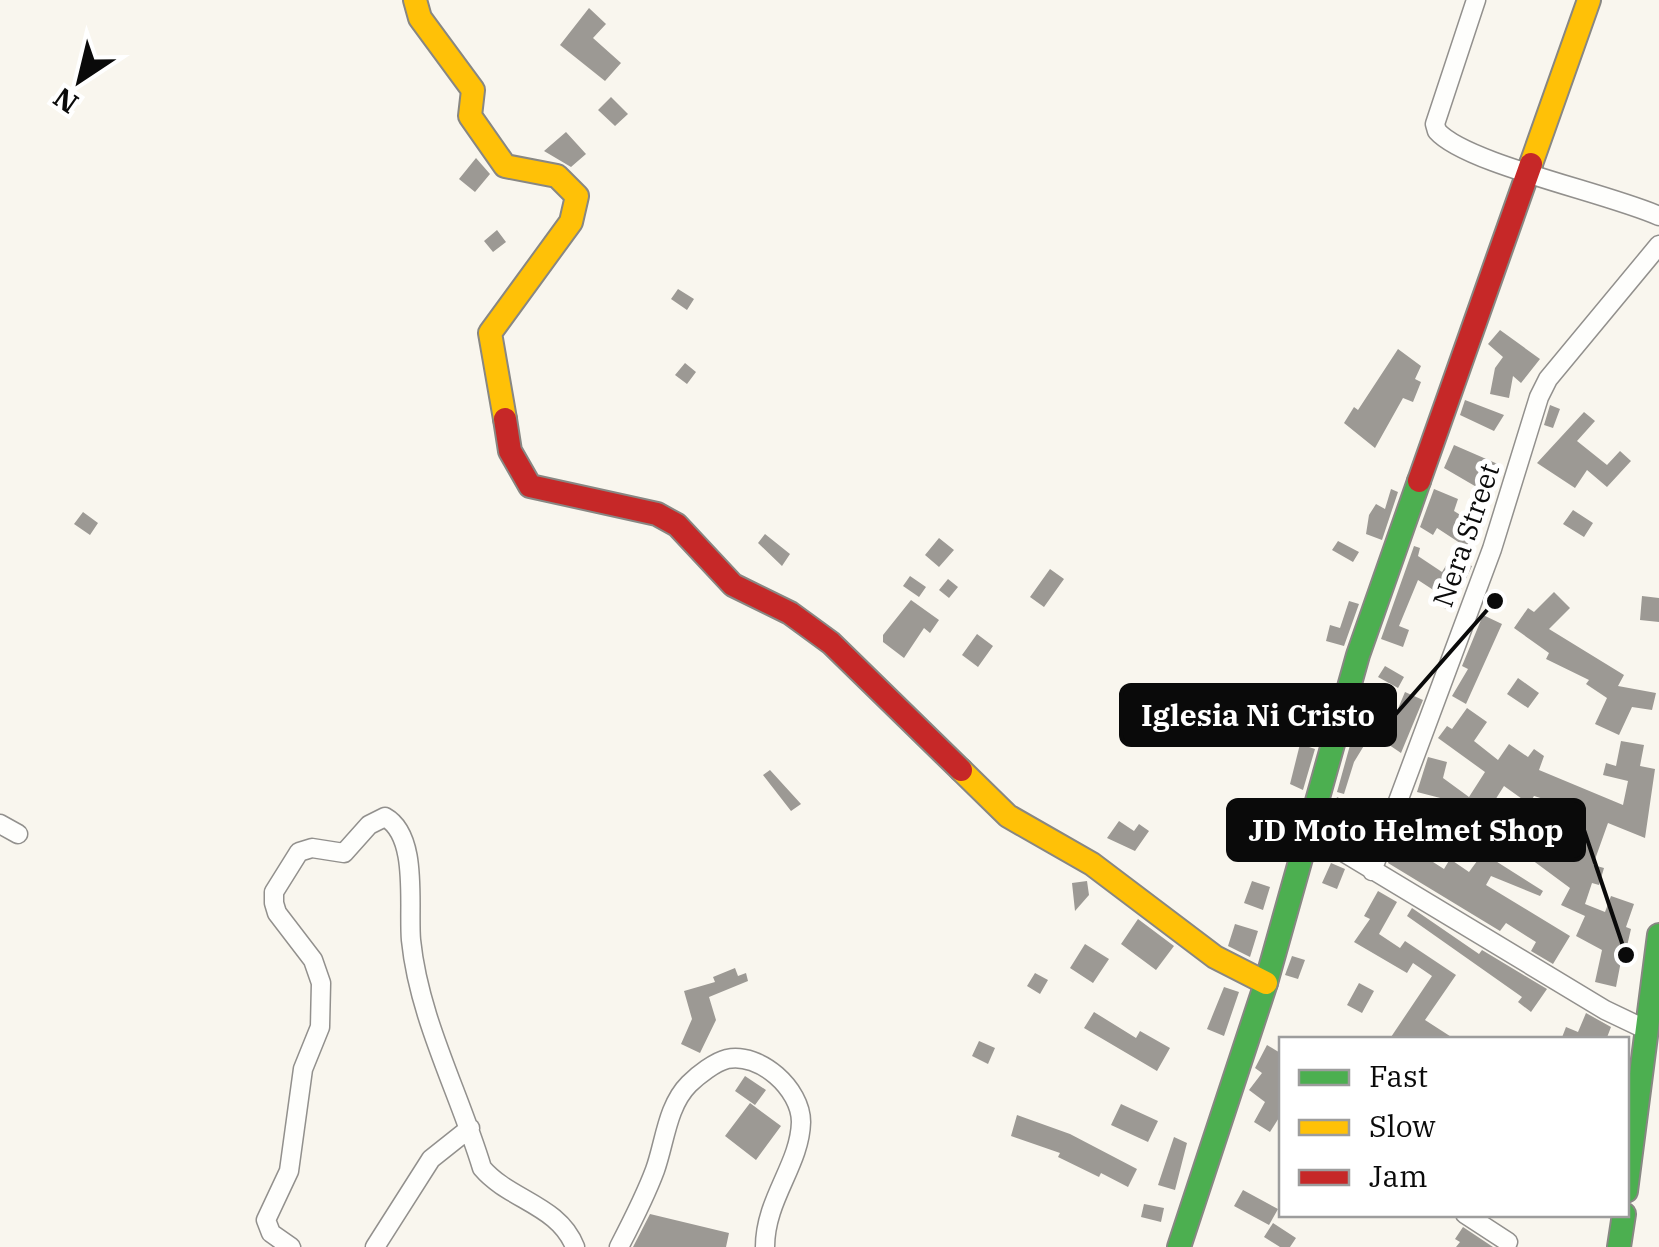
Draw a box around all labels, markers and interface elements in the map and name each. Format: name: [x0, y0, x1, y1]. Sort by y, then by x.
north arrow: [30, 30, 130, 130]
text: N: [46, 79, 85, 122]
street label: Nera Street: [1424, 458, 1507, 612]
callout: Iglesia Ni Cristo: [1121, 685, 1395, 745]
text: Iglesia Ni Cristo: [1141, 695, 1375, 734]
callout: JD Moto Helmet Shop: [1228, 800, 1584, 860]
text: JD Moto Helmet Shop: [1248, 810, 1564, 849]
legend: [1279, 1037, 1629, 1217]
text: Fast: [1369, 1056, 1428, 1095]
text: Slow: [1369, 1106, 1436, 1145]
text: Jam: [1369, 1156, 1428, 1195]

